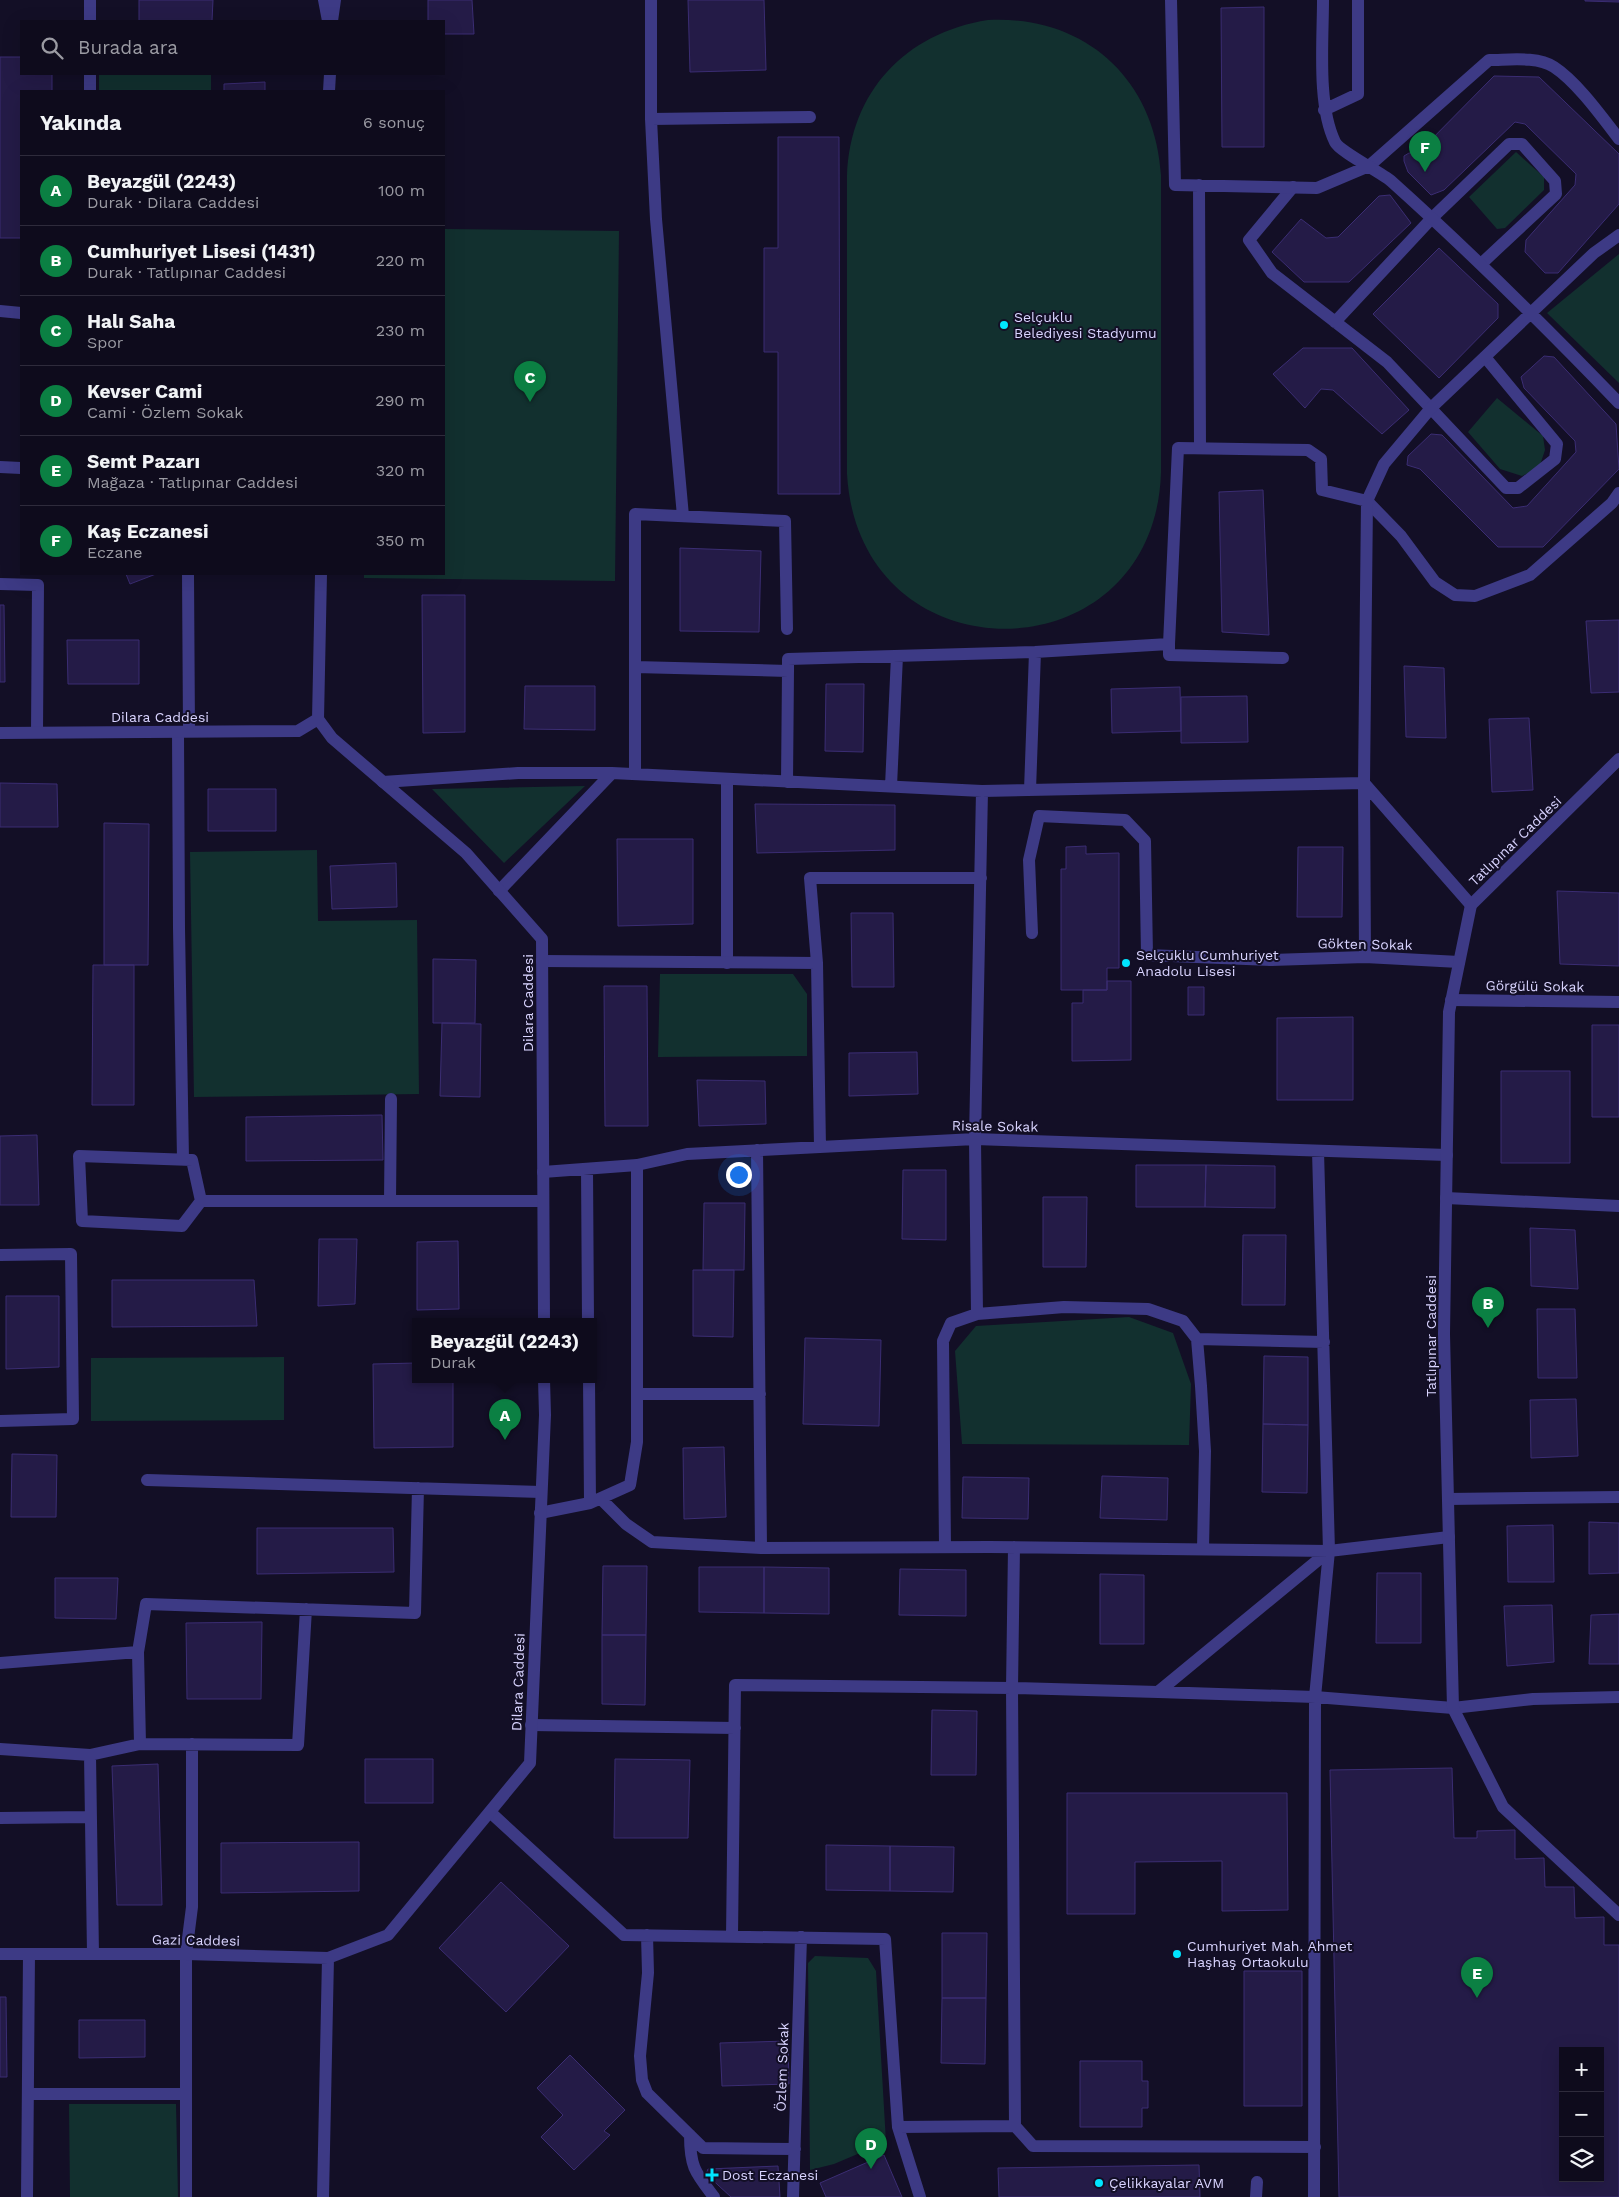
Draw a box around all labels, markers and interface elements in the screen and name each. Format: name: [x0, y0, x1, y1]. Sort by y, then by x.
search box: [20, 20, 445, 75]
icon: search: [38, 34, 66, 62]
text: Burada ara: [78, 36, 178, 59]
text: Yakında: [40, 110, 121, 135]
text: 6 sonuç: [363, 113, 425, 132]
pin: F: [1409, 131, 1441, 172]
text: Beyazgül (2243): [87, 170, 236, 193]
text: A: [51, 181, 61, 200]
text: 100 m: [378, 181, 425, 200]
text: Durak · Dilara Caddesi: [87, 193, 259, 212]
text: Cumhuriyet Lisesi (1431): [87, 240, 316, 263]
text: B: [51, 251, 61, 270]
text: 220 m: [376, 251, 425, 270]
text: Durak · Tatlıpınar Caddesi: [87, 263, 286, 282]
place label: Selçuklu Belediyesi Stadyumu: [1014, 309, 1157, 341]
text: Halı Saha: [87, 310, 175, 333]
marker: Selçuklu Belediyesi Stadyumu: [998, 319, 1010, 331]
text: C: [51, 321, 61, 340]
text: 230 m: [376, 321, 425, 340]
text: Spor: [87, 333, 123, 352]
pin: C: [514, 361, 546, 402]
text: Kevser Cami: [87, 380, 202, 403]
text: D: [50, 391, 62, 410]
text: 290 m: [375, 391, 425, 410]
text: Cami · Özlem Sokak: [87, 403, 243, 422]
text: Semt Pazarı: [87, 450, 200, 473]
text: E: [51, 461, 61, 480]
text: 320 m: [376, 461, 425, 480]
text: Mağaza · Tatlıpınar Caddesi: [87, 473, 298, 492]
text: Kaş Eczanesi: [87, 520, 209, 543]
text: F: [51, 531, 61, 550]
text: 350 m: [376, 531, 425, 550]
text: Eczane: [87, 543, 143, 562]
street label: Dilara Caddesi: [111, 709, 209, 725]
street label: Tatlıpınar Caddesi: [1466, 793, 1564, 889]
street label: Gökten Sokak: [1317, 935, 1413, 953]
place label: Selçuklu Cumhuriyet Anadolu Lisesi: [1136, 947, 1279, 979]
street label: Dilara Caddesi: [520, 954, 536, 1052]
marker: Selçuklu Cumhuriyet Anadolu Lisesi: [1120, 957, 1132, 969]
street label: Görgülü Sokak: [1486, 977, 1585, 995]
street label: Risale Sokak: [952, 1117, 1038, 1135]
your location: [726, 1162, 752, 1188]
street label: Tatlıpınar Caddesi: [1423, 1275, 1439, 1397]
pin: B: [1472, 1287, 1504, 1328]
popup: [412, 1318, 597, 1383]
text: Beyazgül (2243): [430, 1330, 579, 1353]
text: Durak: [430, 1353, 476, 1372]
pin: A: [489, 1399, 521, 1440]
street label: Dilara Caddesi: [508, 1633, 528, 1731]
street label: Gazi Caddesi: [152, 1931, 240, 1949]
place label: Cumhuriyet Mah. Ahmet Haşhaş Ortaokulu: [1187, 1938, 1353, 1970]
marker: Cumhuriyet Mah. Ahmet Haşhaş Ortaokulu: [1171, 1948, 1183, 1960]
pin: E: [1461, 1957, 1493, 1998]
street label: Özlem Sokak: [772, 2022, 792, 2112]
map controls: [1559, 2047, 1604, 2182]
button: +: [1559, 2047, 1604, 2092]
button: −: [1559, 2092, 1604, 2137]
pin: D: [855, 2128, 887, 2169]
button: layers: [1559, 2137, 1604, 2182]
place label: Dost Eczanesi: [722, 2167, 818, 2183]
marker: Dost Eczanesi: [706, 2169, 718, 2181]
place label: Çelikkayalar AVM: [1109, 2175, 1224, 2191]
marker: Çelikkayalar AVM: [1093, 2177, 1105, 2189]

